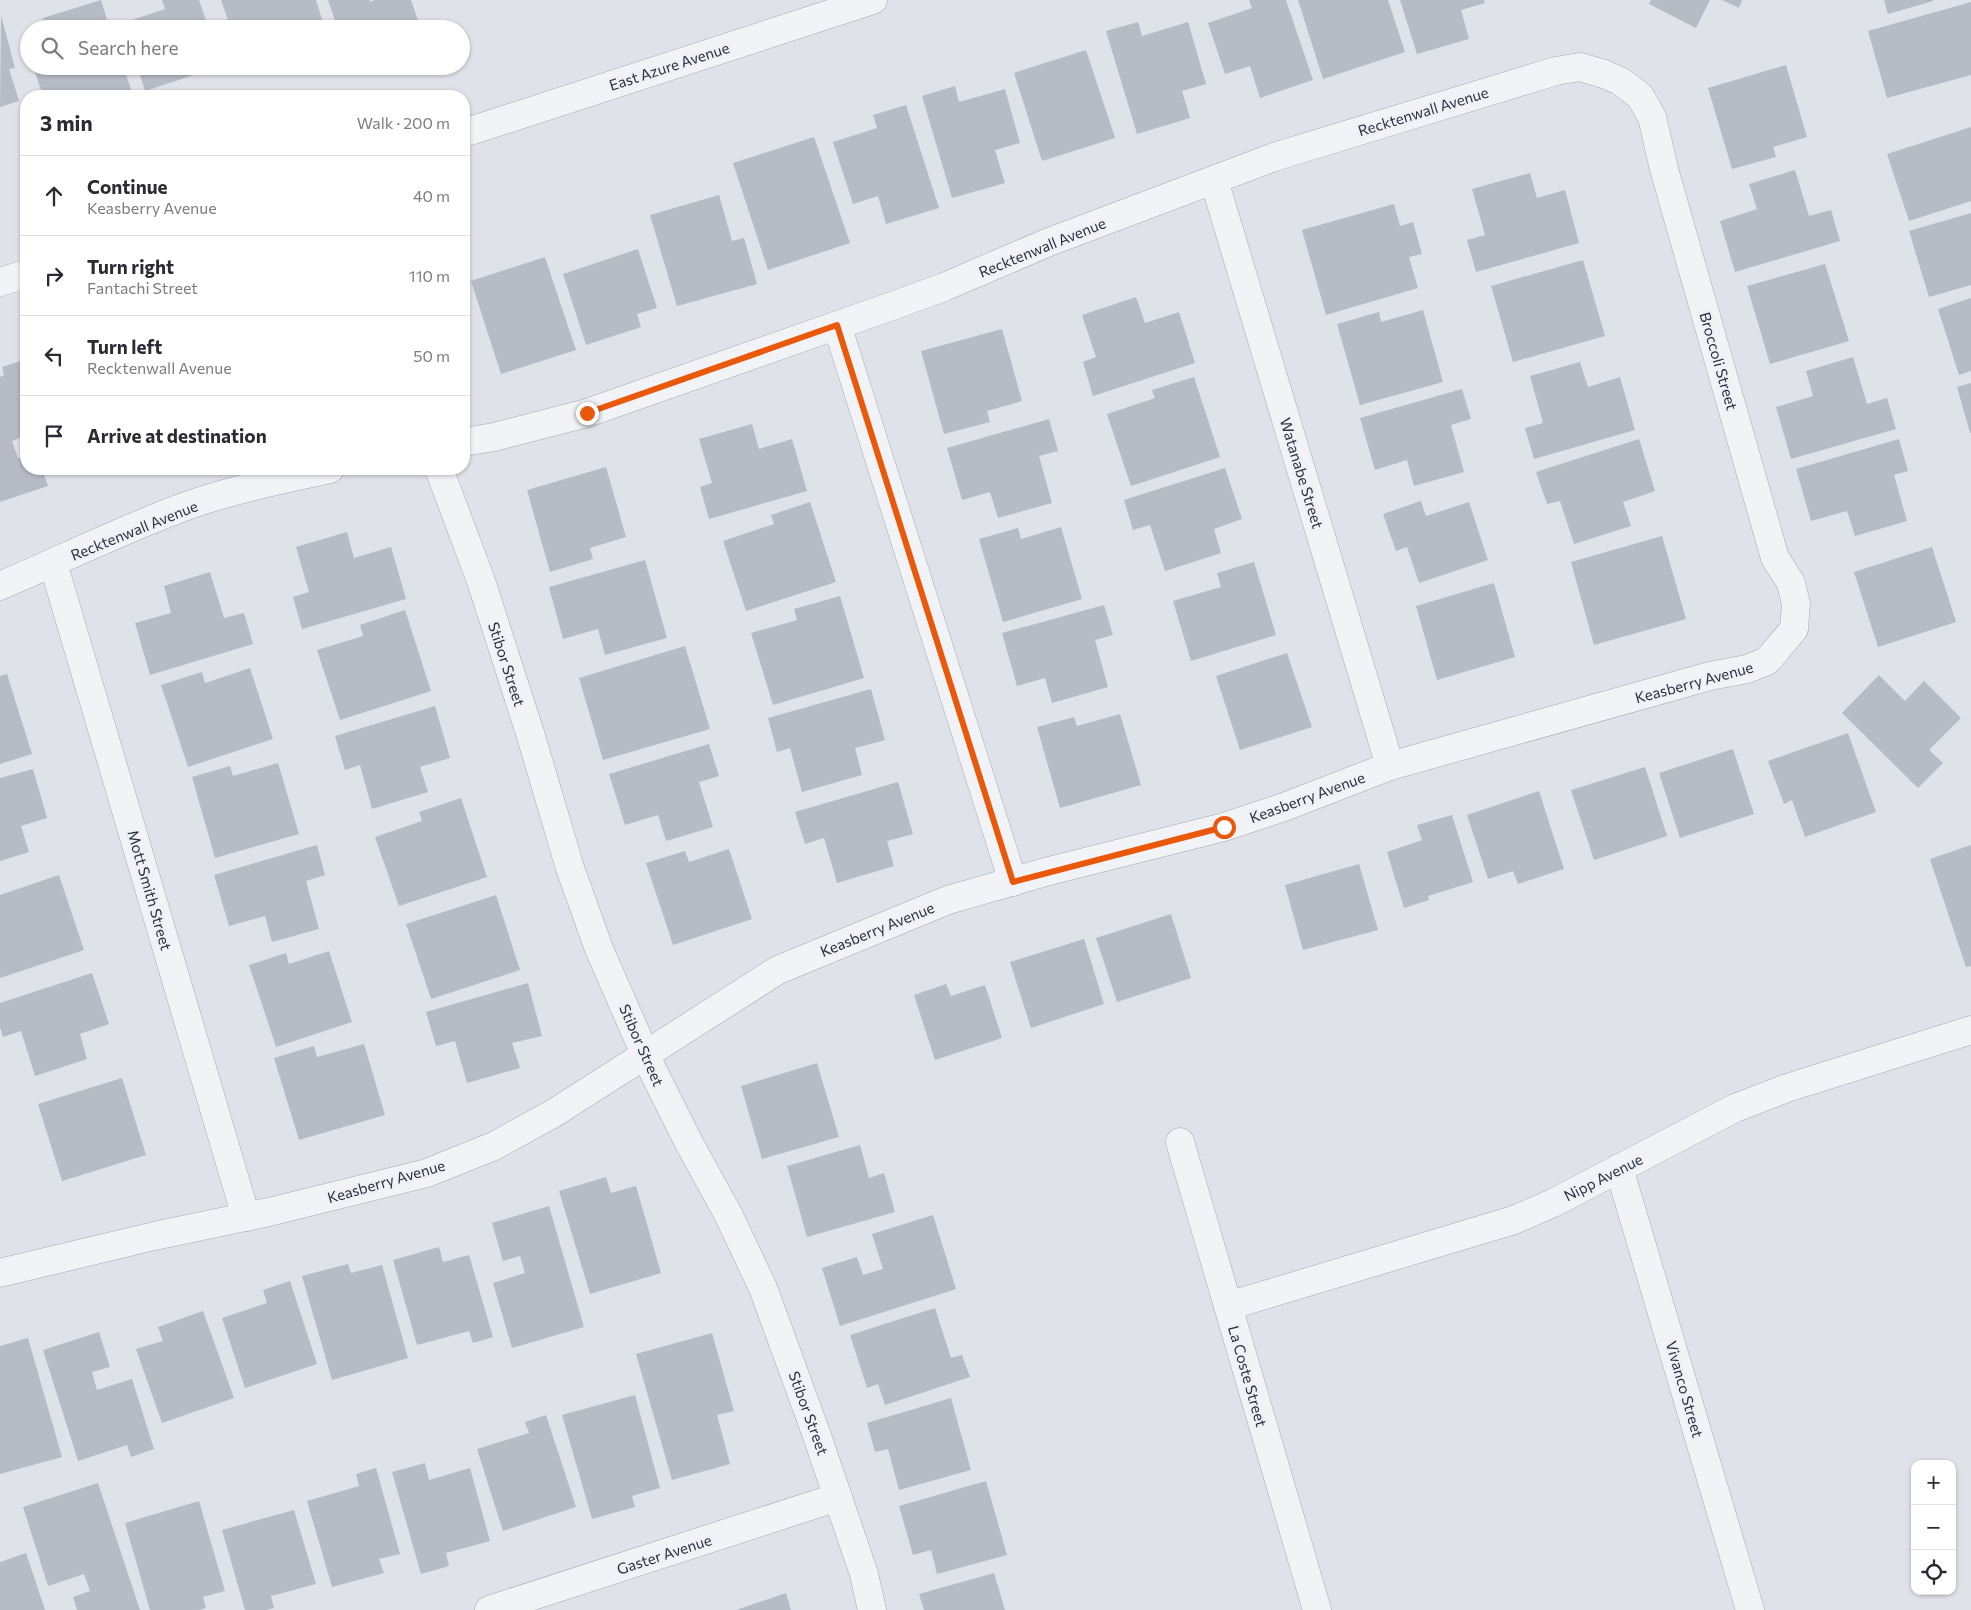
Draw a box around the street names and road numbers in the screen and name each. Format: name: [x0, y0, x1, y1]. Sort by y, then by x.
street label: East Azure Avenue: [607, 38, 731, 94]
street label: Recktenwall Avenue: [1356, 83, 1491, 139]
street label: Recktenwall Avenue: [976, 213, 1108, 281]
street label: Broccoli Street: [1696, 310, 1742, 412]
street label: Watanabe Street: [1277, 415, 1327, 531]
street label: Recktenwall Avenue: [68, 496, 200, 564]
street label: Stibor Street: [485, 619, 529, 709]
street label: Keasberry Avenue: [1633, 658, 1755, 706]
street label: Keasberry Avenue: [1247, 768, 1367, 826]
street label: Mott Smith Street: [124, 828, 176, 952]
street label: Keasberry Avenue: [817, 898, 937, 960]
street label: Stibor Street: [616, 1001, 668, 1089]
street label: Nipp Avenue: [1561, 1149, 1645, 1204]
street label: Keasberry Avenue: [325, 1156, 447, 1206]
street label: La Coste Street: [1225, 1323, 1271, 1429]
street label: Vivanco Street: [1663, 1339, 1707, 1439]
street label: Stibor Street: [786, 1369, 832, 1457]
street label: Gaster Avenue: [614, 1530, 714, 1578]

